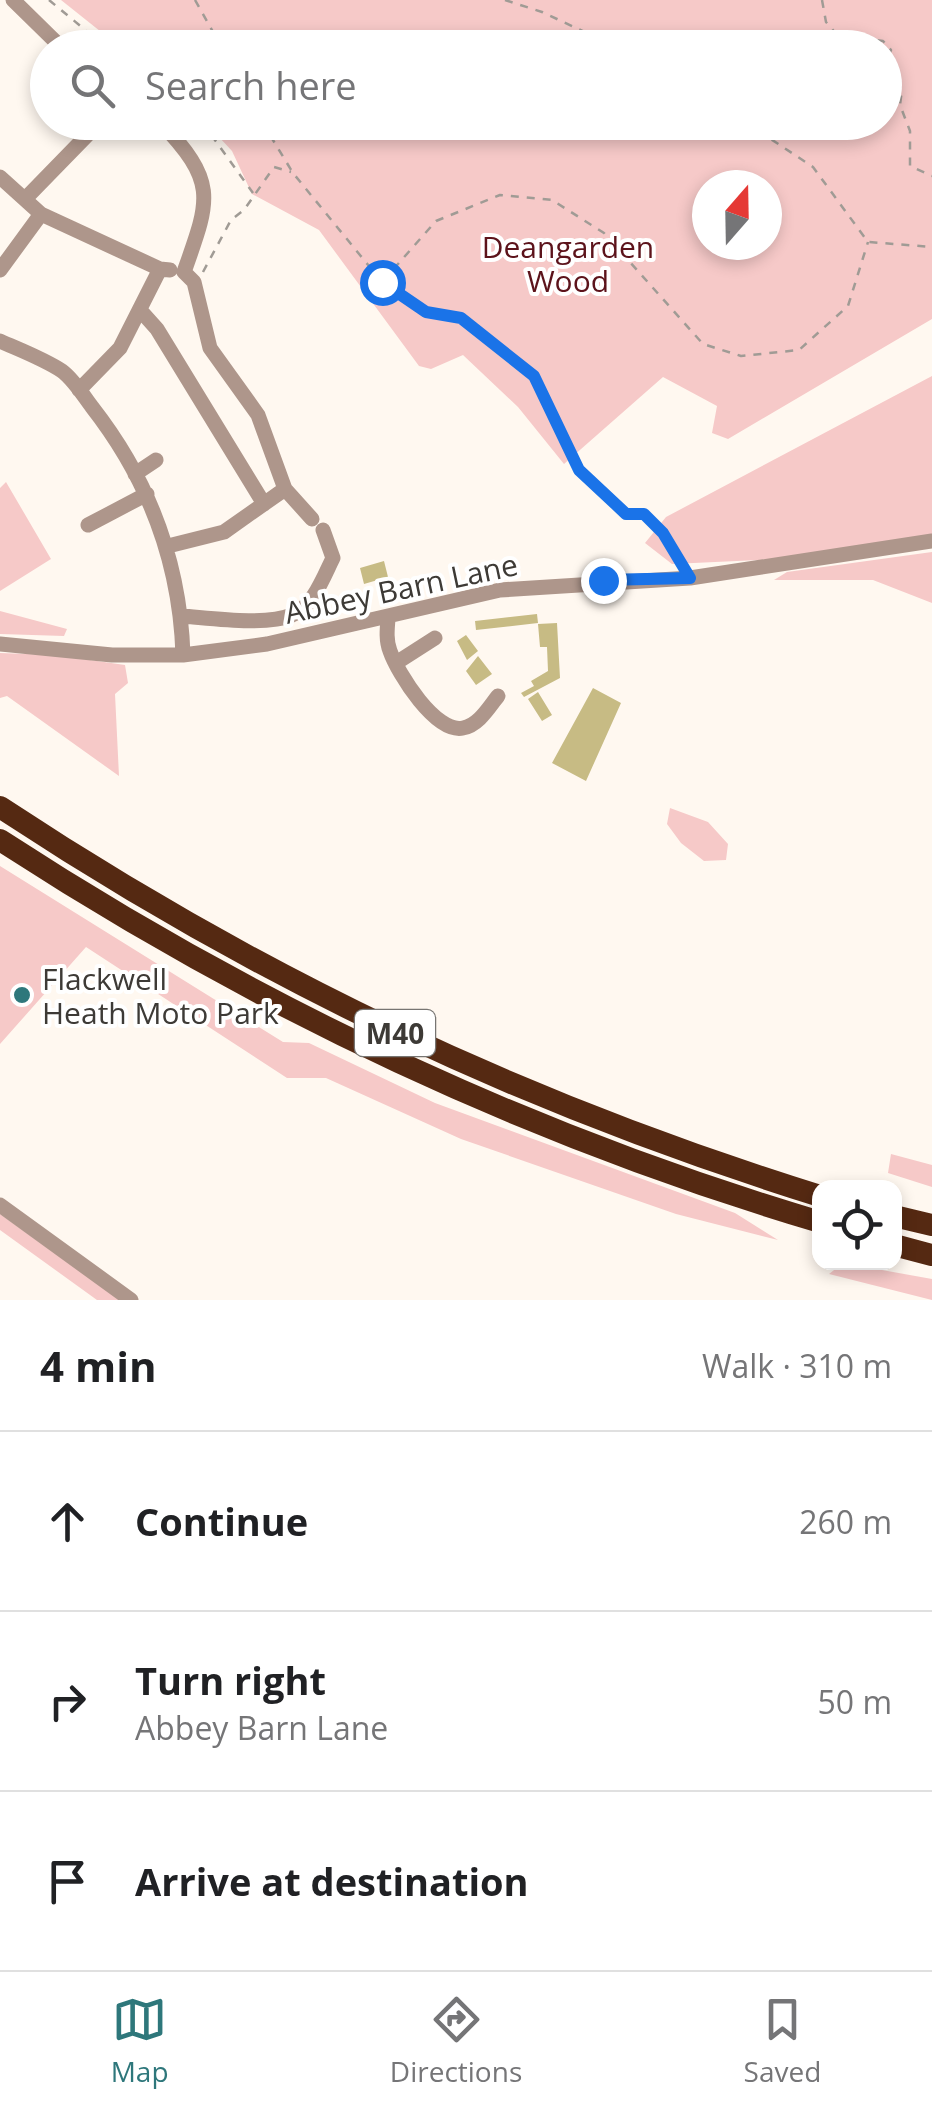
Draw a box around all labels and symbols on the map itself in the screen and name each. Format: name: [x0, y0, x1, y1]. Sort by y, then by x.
north arrow: [692, 170, 782, 260]
park label: Deangarden Wood: [482, 226, 654, 301]
route start: [360, 260, 406, 306]
street label: Abbey Barn Lane: [281, 543, 521, 633]
route end: [581, 558, 627, 604]
place label: Flackwell Heath Moto Park: [42, 958, 279, 1033]
marker: Flackwell Heath Moto Park: [11, 984, 33, 1006]
road number: M40: [355, 1010, 435, 1056]

